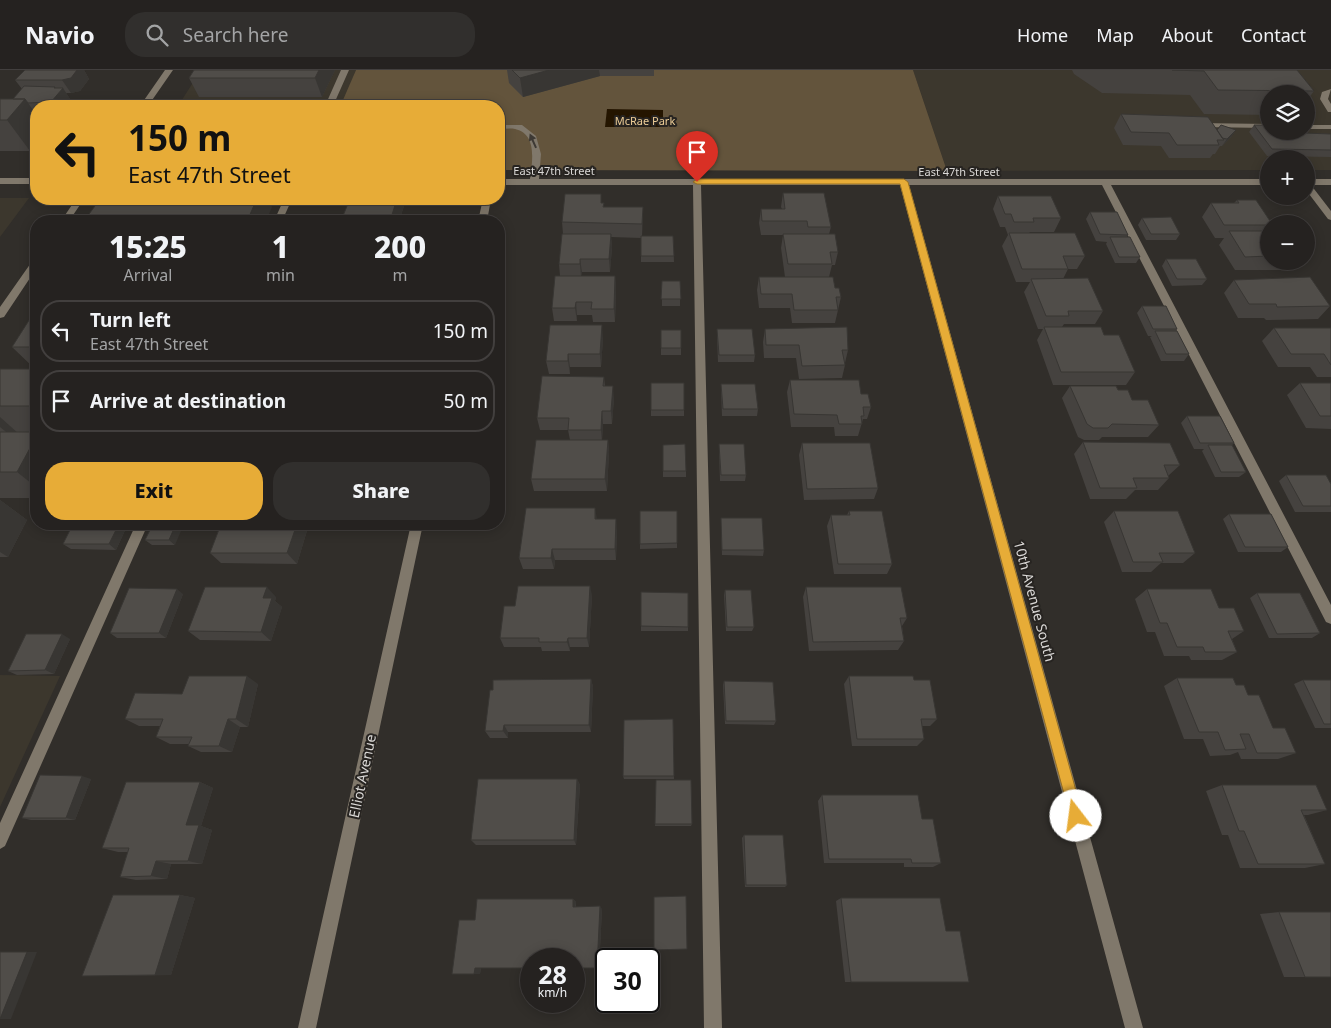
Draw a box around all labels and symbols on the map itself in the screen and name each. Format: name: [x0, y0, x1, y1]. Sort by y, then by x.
park label: McRae Park: [615, 113, 675, 128]
pin: [676, 131, 718, 182]
one-way arrow: [529, 134, 537, 149]
street label: East 47th Street: [513, 163, 595, 178]
street label: East 47th Street: [918, 164, 1000, 179]
street label: 10th Avenue South: [1010, 538, 1060, 664]
street label: Elliot Avenue: [344, 732, 380, 820]
position arrow: [1049, 789, 1101, 841]
speed limit sign: 30: [595, 948, 660, 1013]

